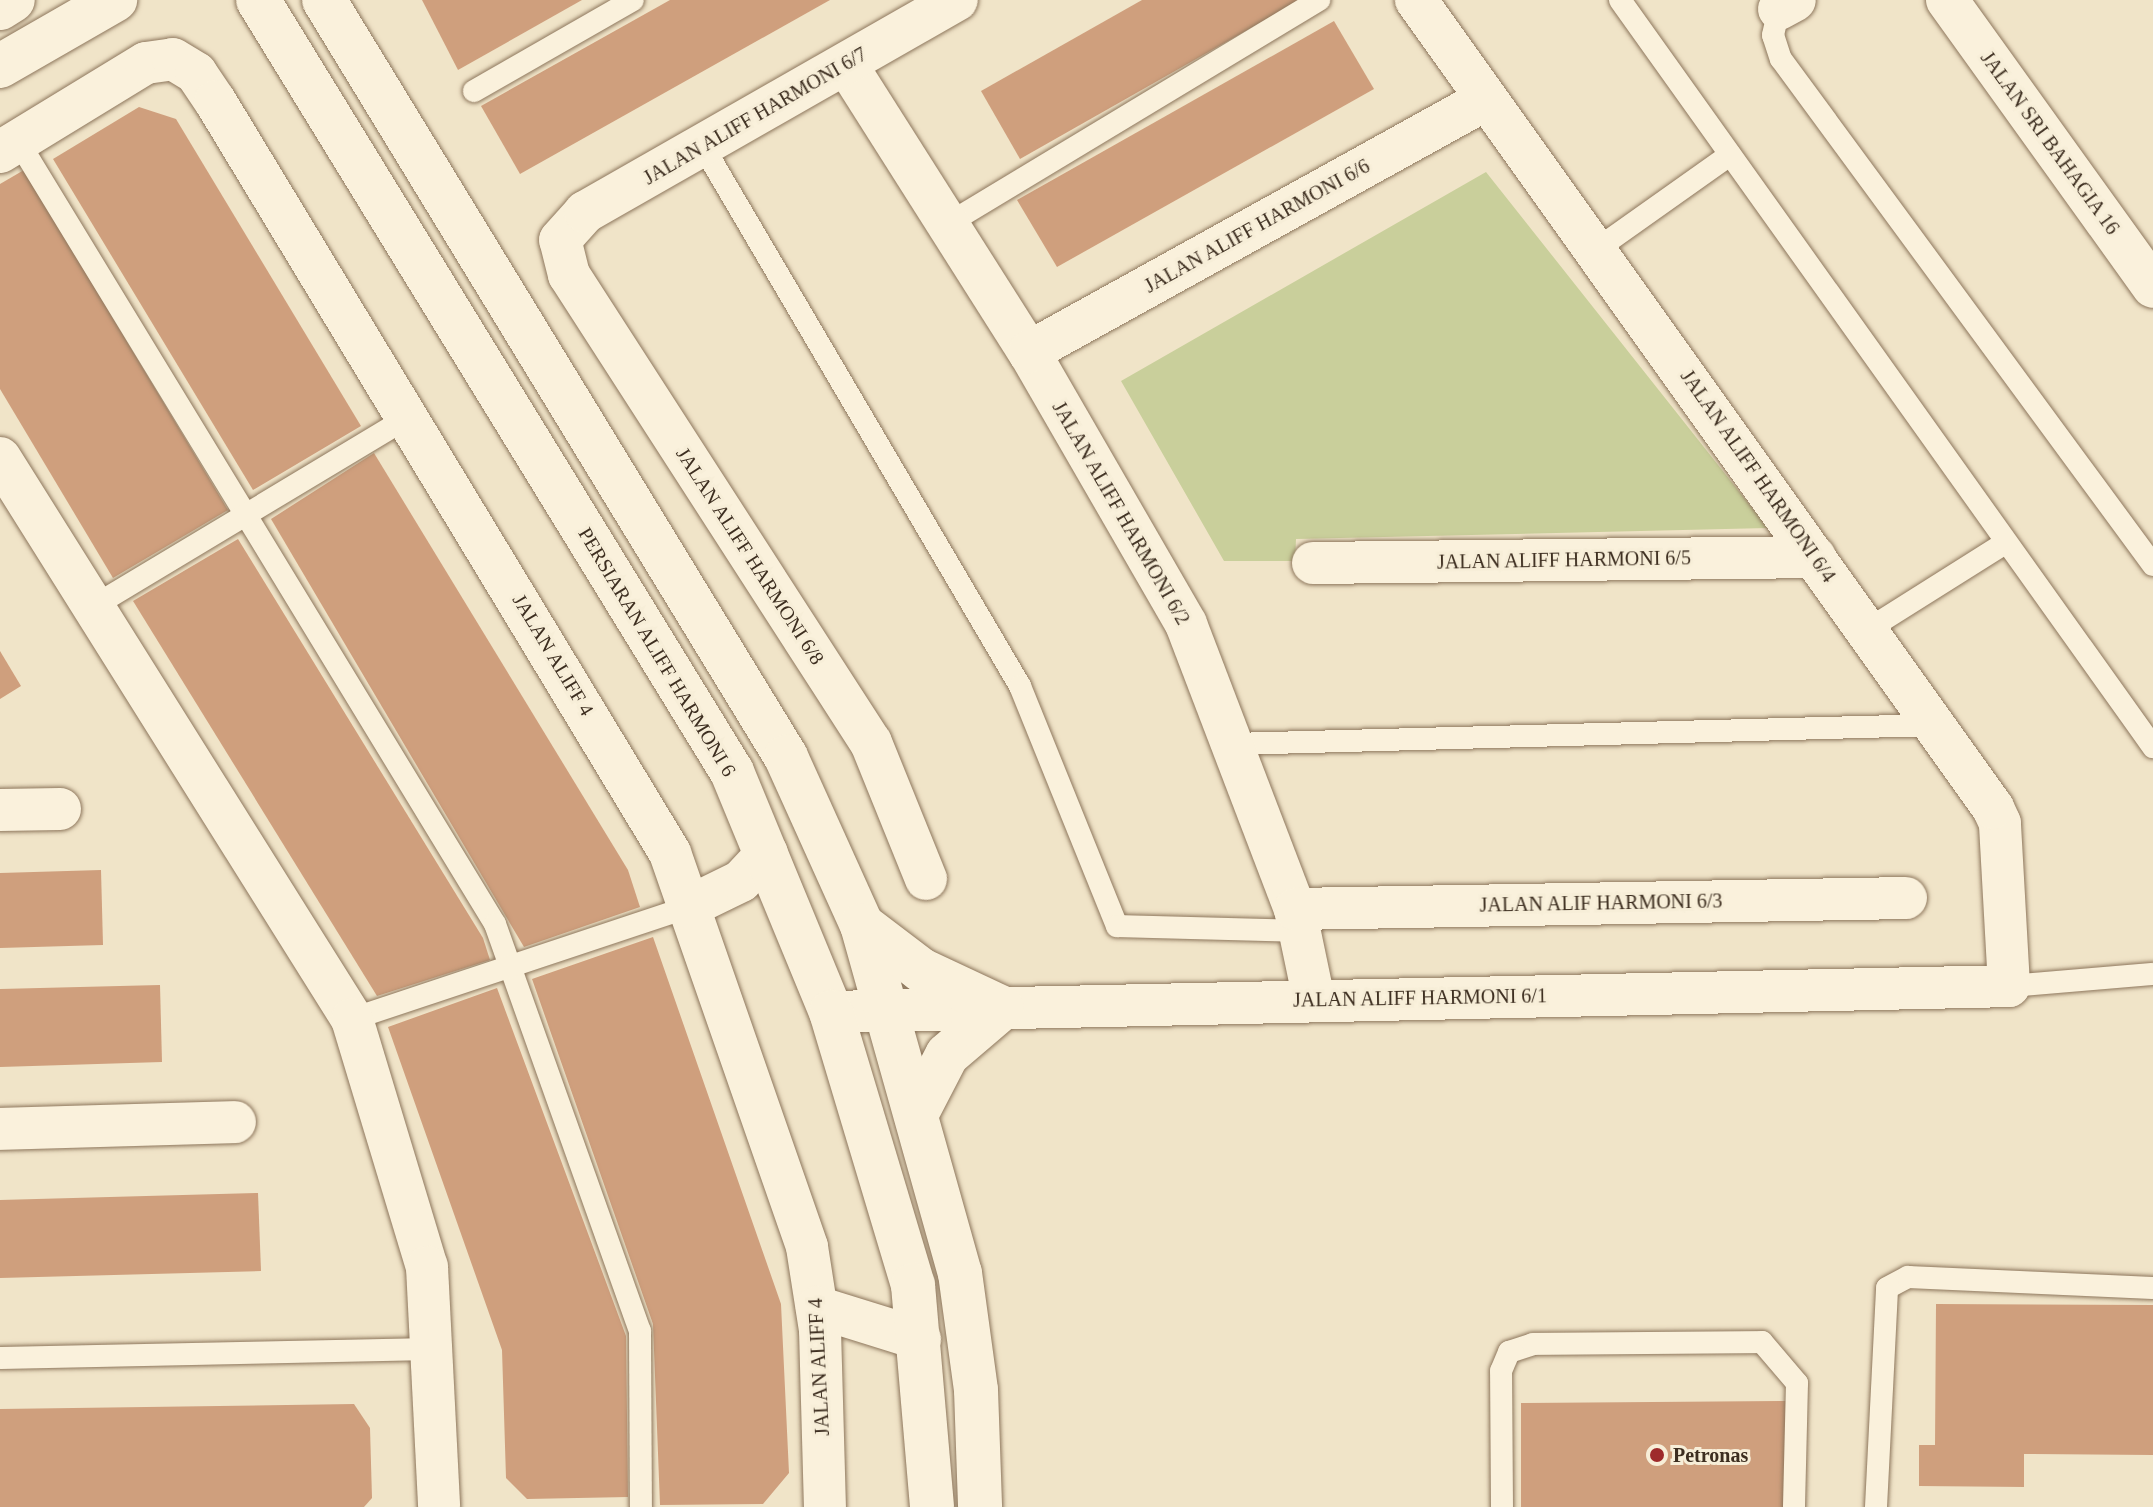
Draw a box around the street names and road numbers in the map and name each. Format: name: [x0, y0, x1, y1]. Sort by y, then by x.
street label: JALAN ALIFF HARMONI 6/7: [639, 42, 871, 190]
street label: JALAN SRI BAHAGIA 16: [1975, 46, 2125, 240]
street label: JALAN ALIFF HARMONI 6/6: [1140, 154, 1374, 298]
street label: JALAN ALIFF HARMONI 6/4: [1675, 365, 1841, 587]
street label: JALAN ALIFF HARMONI 6/2: [1047, 397, 1195, 629]
street label: JALAN ALIFF HARMONI 6/8: [670, 443, 830, 669]
street label: PERSIARAN ALIFF HARMONI 6: [573, 523, 741, 781]
street label: JALAN ALIFF HARMONI 6/5: [1436, 546, 1692, 574]
street label: JALAN ALIFF 4: [507, 589, 599, 721]
street label: JALAN ALIF HARMONI 6/3: [1479, 889, 1723, 917]
street label: JALAN ALIFF HARMONI 6/1: [1292, 984, 1548, 1012]
street label: JALAN ALIFF 4: [803, 1297, 835, 1437]

